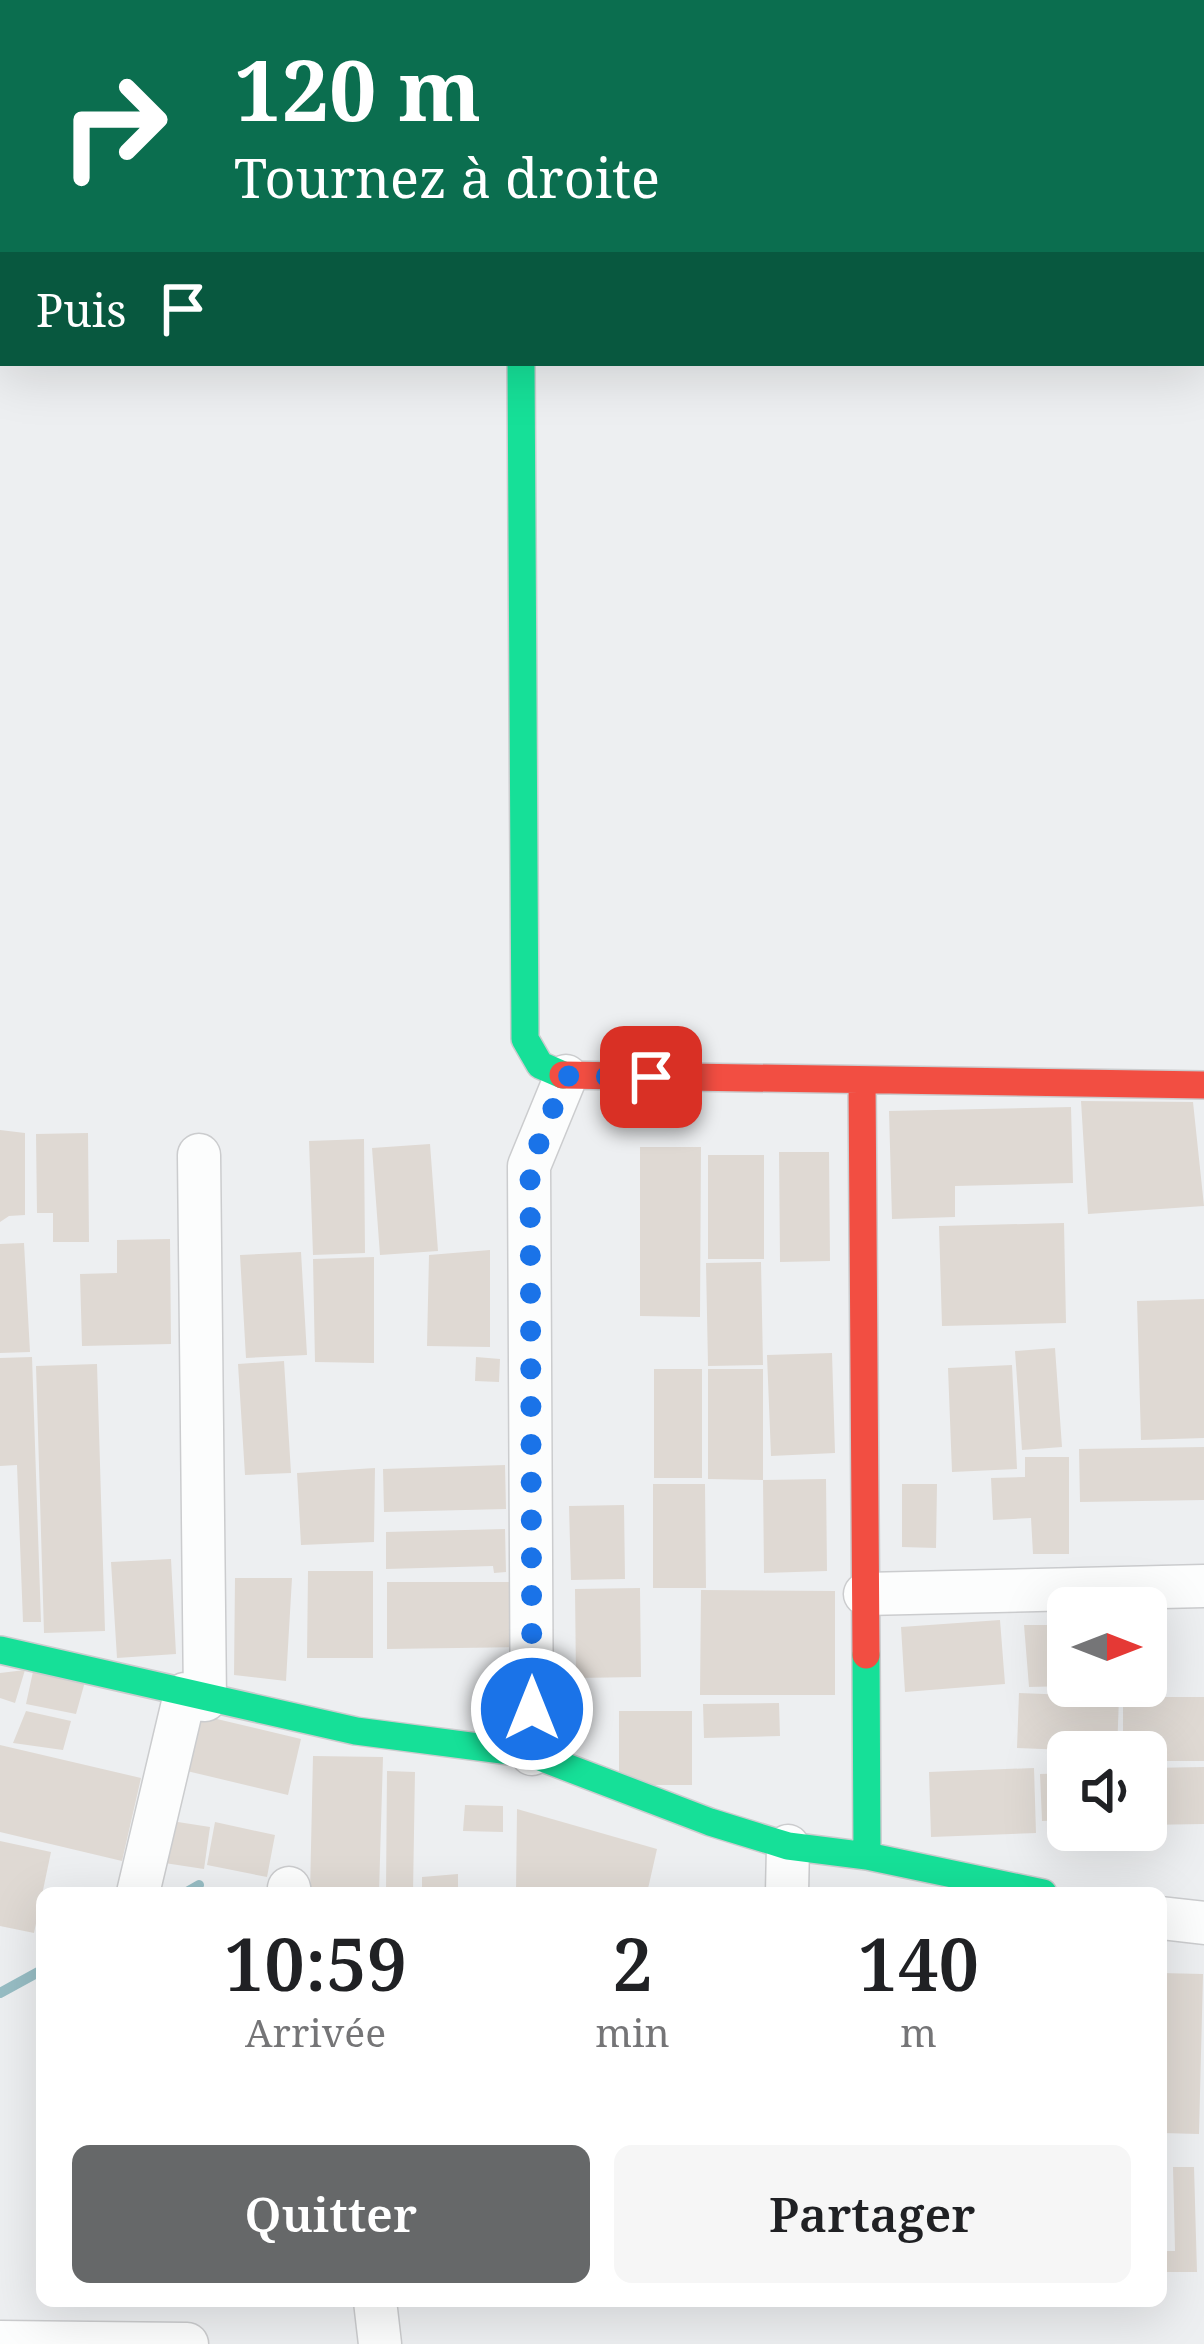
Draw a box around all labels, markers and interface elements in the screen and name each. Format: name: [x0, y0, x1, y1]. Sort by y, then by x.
text: 120 m: [234, 31, 481, 146]
icon: right: [36, 48, 192, 204]
text: Tournez à droite: [234, 140, 660, 214]
icon: arrive: [150, 276, 216, 342]
text: Puis: [36, 279, 126, 340]
pin: [600, 1026, 702, 1128]
icon: arrive: [618, 1044, 684, 1110]
north arrow: [1047, 1587, 1167, 1707]
map controls: [1047, 1587, 1167, 1851]
position arrow: [469, 1646, 595, 1772]
button: sound: [1047, 1731, 1167, 1851]
text: 10:59: [224, 1914, 407, 2012]
text: 2: [612, 1914, 653, 2012]
text: 140: [858, 1914, 979, 2012]
text: Arrivée: [245, 2005, 386, 2058]
text: min: [595, 2005, 670, 2058]
text: m: [900, 2005, 937, 2058]
button: Quitter: [72, 2145, 590, 2283]
button: Partager: [614, 2145, 1131, 2283]

